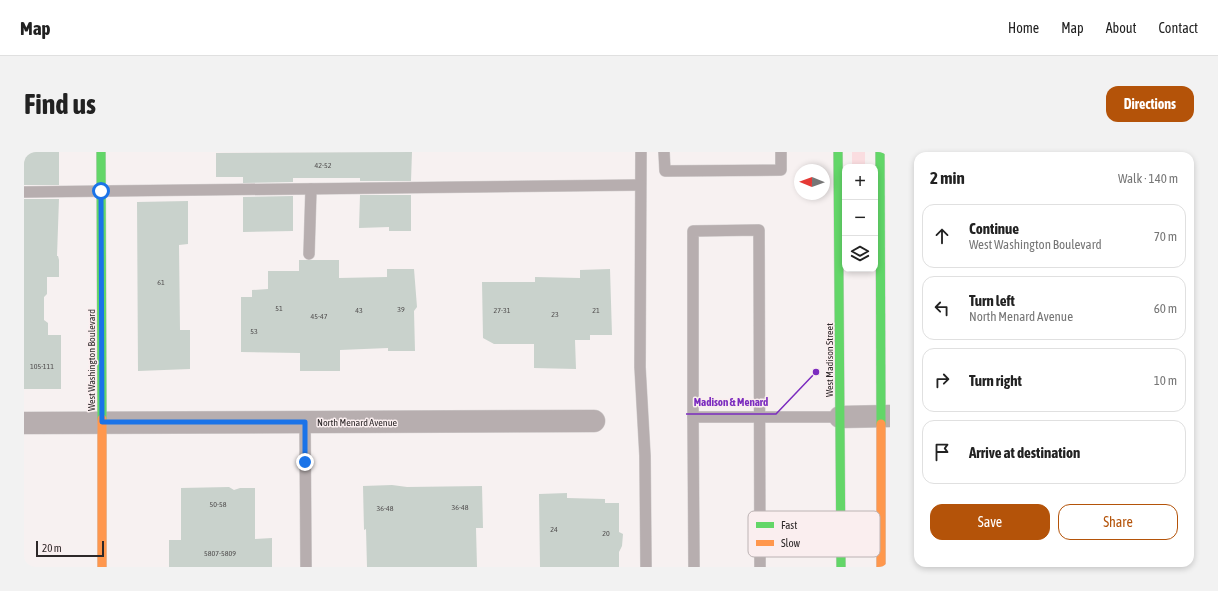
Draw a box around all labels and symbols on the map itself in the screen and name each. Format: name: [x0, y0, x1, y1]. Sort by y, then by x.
house number: 42-52: [314, 161, 332, 170]
north arrow: [794, 164, 830, 200]
route start: [92, 182, 110, 200]
house number: 61: [157, 278, 165, 287]
house number: 51: [275, 304, 283, 313]
house number: 39: [397, 305, 405, 314]
house number: 43: [355, 306, 363, 315]
house number: 27-31: [493, 306, 511, 315]
house number: 21: [592, 306, 600, 315]
street label: West Washington Boulevard: [86, 309, 97, 411]
house number: 23: [551, 310, 559, 319]
house number: 45-47: [310, 312, 328, 321]
street label: West Madison Street: [824, 323, 835, 397]
house number: 53: [250, 327, 258, 336]
house number: 105-111: [30, 362, 54, 371]
callout: Madison & Menard: [686, 391, 776, 414]
text: Madison & Menard: [694, 396, 768, 408]
street label: North Menard Avenue: [317, 417, 397, 428]
route end: [296, 453, 314, 471]
house number: 50-58: [209, 500, 227, 509]
house number: 36-48: [451, 503, 469, 512]
house number: 36-48: [376, 504, 394, 513]
legend: [748, 511, 880, 557]
text: Fast: [781, 519, 797, 531]
house number: 24: [550, 525, 558, 534]
house number: 20: [602, 529, 610, 538]
text: Slow: [781, 537, 800, 549]
scale bar: [36, 539, 104, 558]
house number: 5807-5809: [204, 549, 236, 558]

